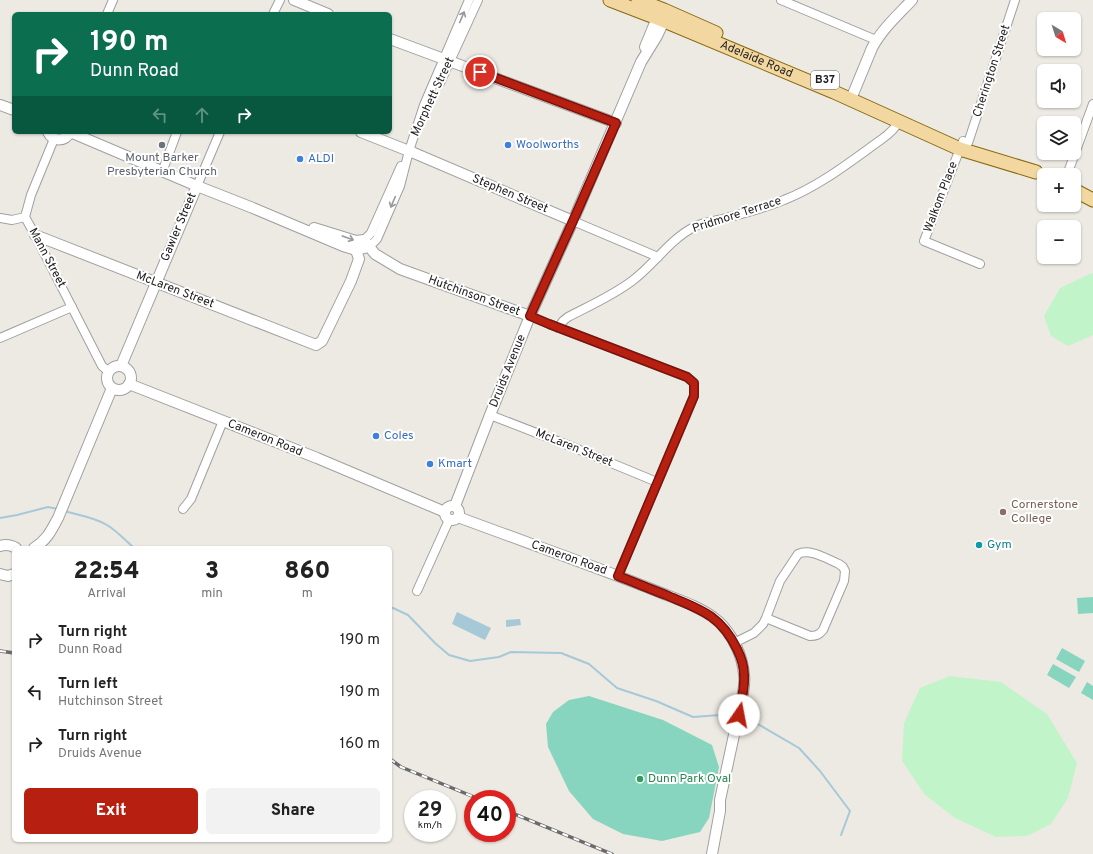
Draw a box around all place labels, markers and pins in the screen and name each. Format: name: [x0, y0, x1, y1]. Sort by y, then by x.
pin: [463, 55, 497, 89]
place label: Woolworths: [516, 137, 579, 153]
marker: Mount Barker Presbyterian Church: [157, 140, 167, 150]
marker: Woolworths: [503, 140, 513, 150]
place label: Mount Barker Presbyterian Church: [107, 150, 217, 180]
place label: ALDI: [308, 151, 334, 167]
marker: ALDI: [295, 154, 305, 164]
place label: Coles: [384, 428, 414, 444]
marker: Coles: [371, 431, 381, 441]
place label: Kmart: [438, 456, 472, 472]
marker: Kmart: [425, 459, 435, 469]
place label: Cornerstone College: [1011, 497, 1078, 527]
marker: Cornerstone College: [998, 507, 1008, 517]
place label: Gym: [987, 537, 1012, 553]
marker: Gym: [974, 540, 984, 550]
place label: Dunn Park Oval: [648, 771, 731, 787]
marker: Dunn Park Oval: [635, 774, 645, 784]

